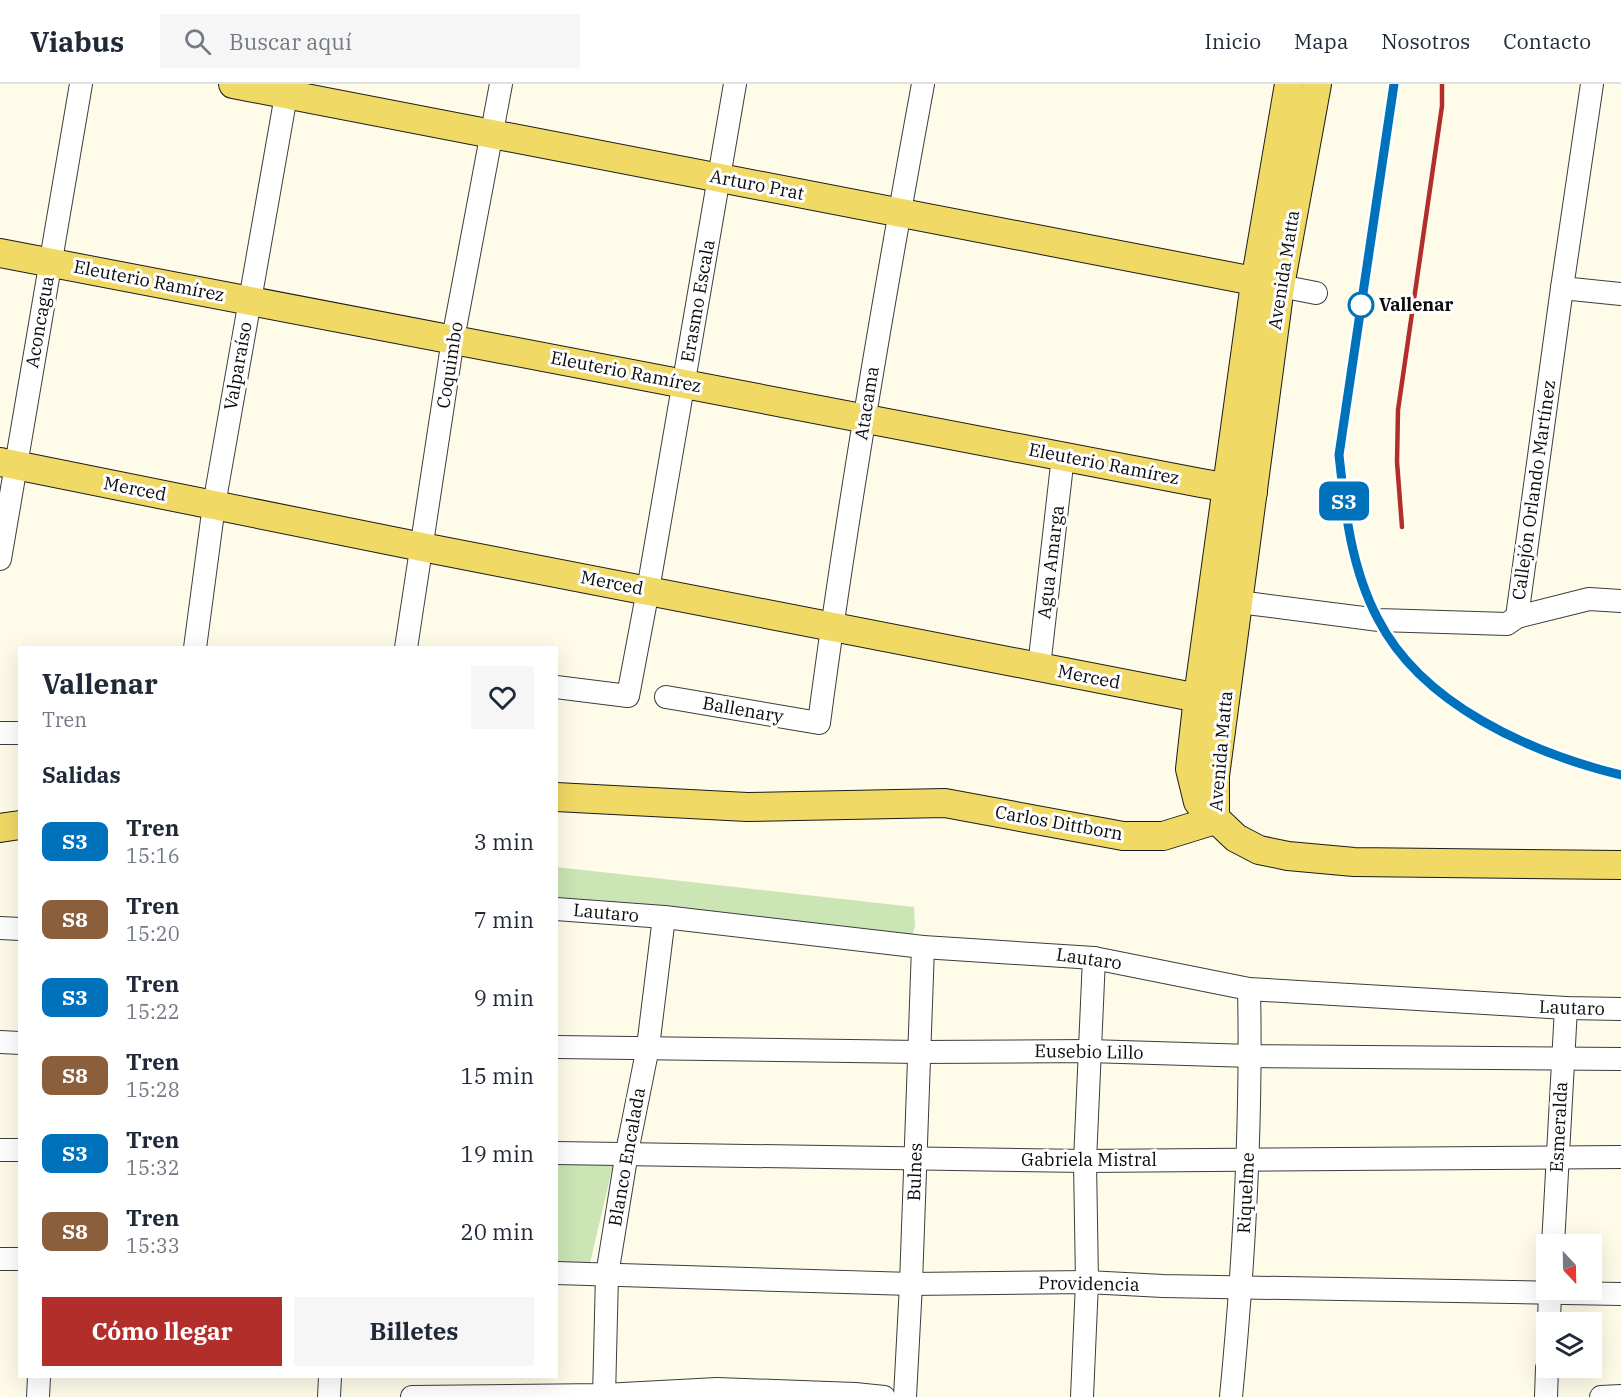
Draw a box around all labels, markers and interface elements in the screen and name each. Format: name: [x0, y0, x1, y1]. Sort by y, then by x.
search box: [160, 14, 580, 68]
text: Viabus: [30, 23, 124, 60]
icon: search: [181, 25, 214, 58]
text: Buscar aquí: [229, 27, 352, 56]
text: Inicio: [1204, 27, 1261, 55]
text: Mapa: [1294, 27, 1348, 55]
text: Nosotros: [1381, 27, 1470, 55]
text: Contacto: [1503, 27, 1591, 55]
street label: Arturo Prat: [708, 164, 806, 205]
street label: Avenida Matta: [1263, 208, 1304, 331]
street label: Erasmo Escala: [675, 238, 720, 364]
street label: Eleuterio Ramírez: [72, 255, 226, 306]
street label: Aconcagua: [20, 274, 59, 370]
marker: Vallenar: [1348, 292, 1374, 318]
place label: Vallenar: [1379, 293, 1454, 316]
street label: Valparaíso: [218, 320, 257, 412]
street label: Coquimbo: [431, 320, 468, 410]
street label: Eleuterio Ramírez: [549, 346, 703, 397]
street label: Atacama: [849, 364, 884, 441]
street label: Callejón Orlando Martínez: [1507, 378, 1560, 601]
street label: Eleuterio Ramírez: [1027, 438, 1181, 489]
street label: Merced: [102, 471, 168, 506]
line badge: S3: [1317, 482, 1371, 520]
text: S3: [1331, 487, 1357, 515]
street label: Agua Amarga: [1032, 504, 1069, 620]
street label: Merced: [579, 565, 645, 600]
street label: Merced: [1056, 659, 1122, 694]
text: Vallenar: [42, 665, 158, 702]
button: heart: [471, 666, 534, 729]
street label: Avenida Matta: [1204, 690, 1237, 812]
street label: Ballenary: [701, 691, 786, 728]
text: Tren: [42, 706, 87, 733]
text: Salidas: [42, 760, 121, 789]
street label: Carlos Dittborn: [993, 800, 1125, 845]
text: Tren: [126, 813, 179, 842]
text: S3: [62, 827, 88, 855]
text: 3 min: [474, 827, 534, 856]
text: 15:16: [126, 842, 180, 869]
text: Tren: [126, 891, 179, 920]
street label: Lautaro: [572, 898, 640, 927]
text: S8: [62, 905, 88, 933]
text: 7 min: [474, 905, 534, 934]
text: 15:20: [126, 920, 180, 947]
street label: Lautaro: [1055, 943, 1123, 974]
text: Tren: [126, 969, 179, 998]
text: S3: [62, 983, 88, 1011]
text: 9 min: [474, 983, 534, 1012]
street label: Lautaro: [1539, 995, 1605, 1020]
text: 15:22: [126, 998, 180, 1025]
street label: Eusebio Lillo: [1034, 1039, 1144, 1064]
text: Tren: [126, 1047, 179, 1076]
text: S8: [62, 1061, 88, 1089]
text: 15 min: [461, 1061, 534, 1090]
text: 15:28: [126, 1076, 180, 1103]
street label: Esmeralda: [1545, 1081, 1572, 1173]
street label: Blanco Encalada: [603, 1086, 650, 1228]
text: Tren: [126, 1125, 179, 1154]
text: S3: [62, 1139, 88, 1167]
text: 19 min: [461, 1139, 534, 1168]
street label: Bulnes: [902, 1142, 927, 1202]
street label: Gabriela Mistral: [1021, 1148, 1157, 1171]
street label: Riquelme: [1232, 1152, 1259, 1234]
text: 15:32: [126, 1154, 180, 1181]
text: Tren: [126, 1203, 179, 1232]
text: S8: [62, 1217, 88, 1245]
text: 20 min: [461, 1217, 534, 1246]
text: 15:33: [126, 1232, 180, 1259]
north arrow: [1536, 1234, 1602, 1300]
map controls: [1536, 1234, 1602, 1378]
street label: Providencia: [1038, 1271, 1140, 1296]
button: Cómo llegar: [42, 1297, 282, 1366]
button: Billetes: [294, 1297, 534, 1366]
button: layers: [1536, 1312, 1602, 1378]

